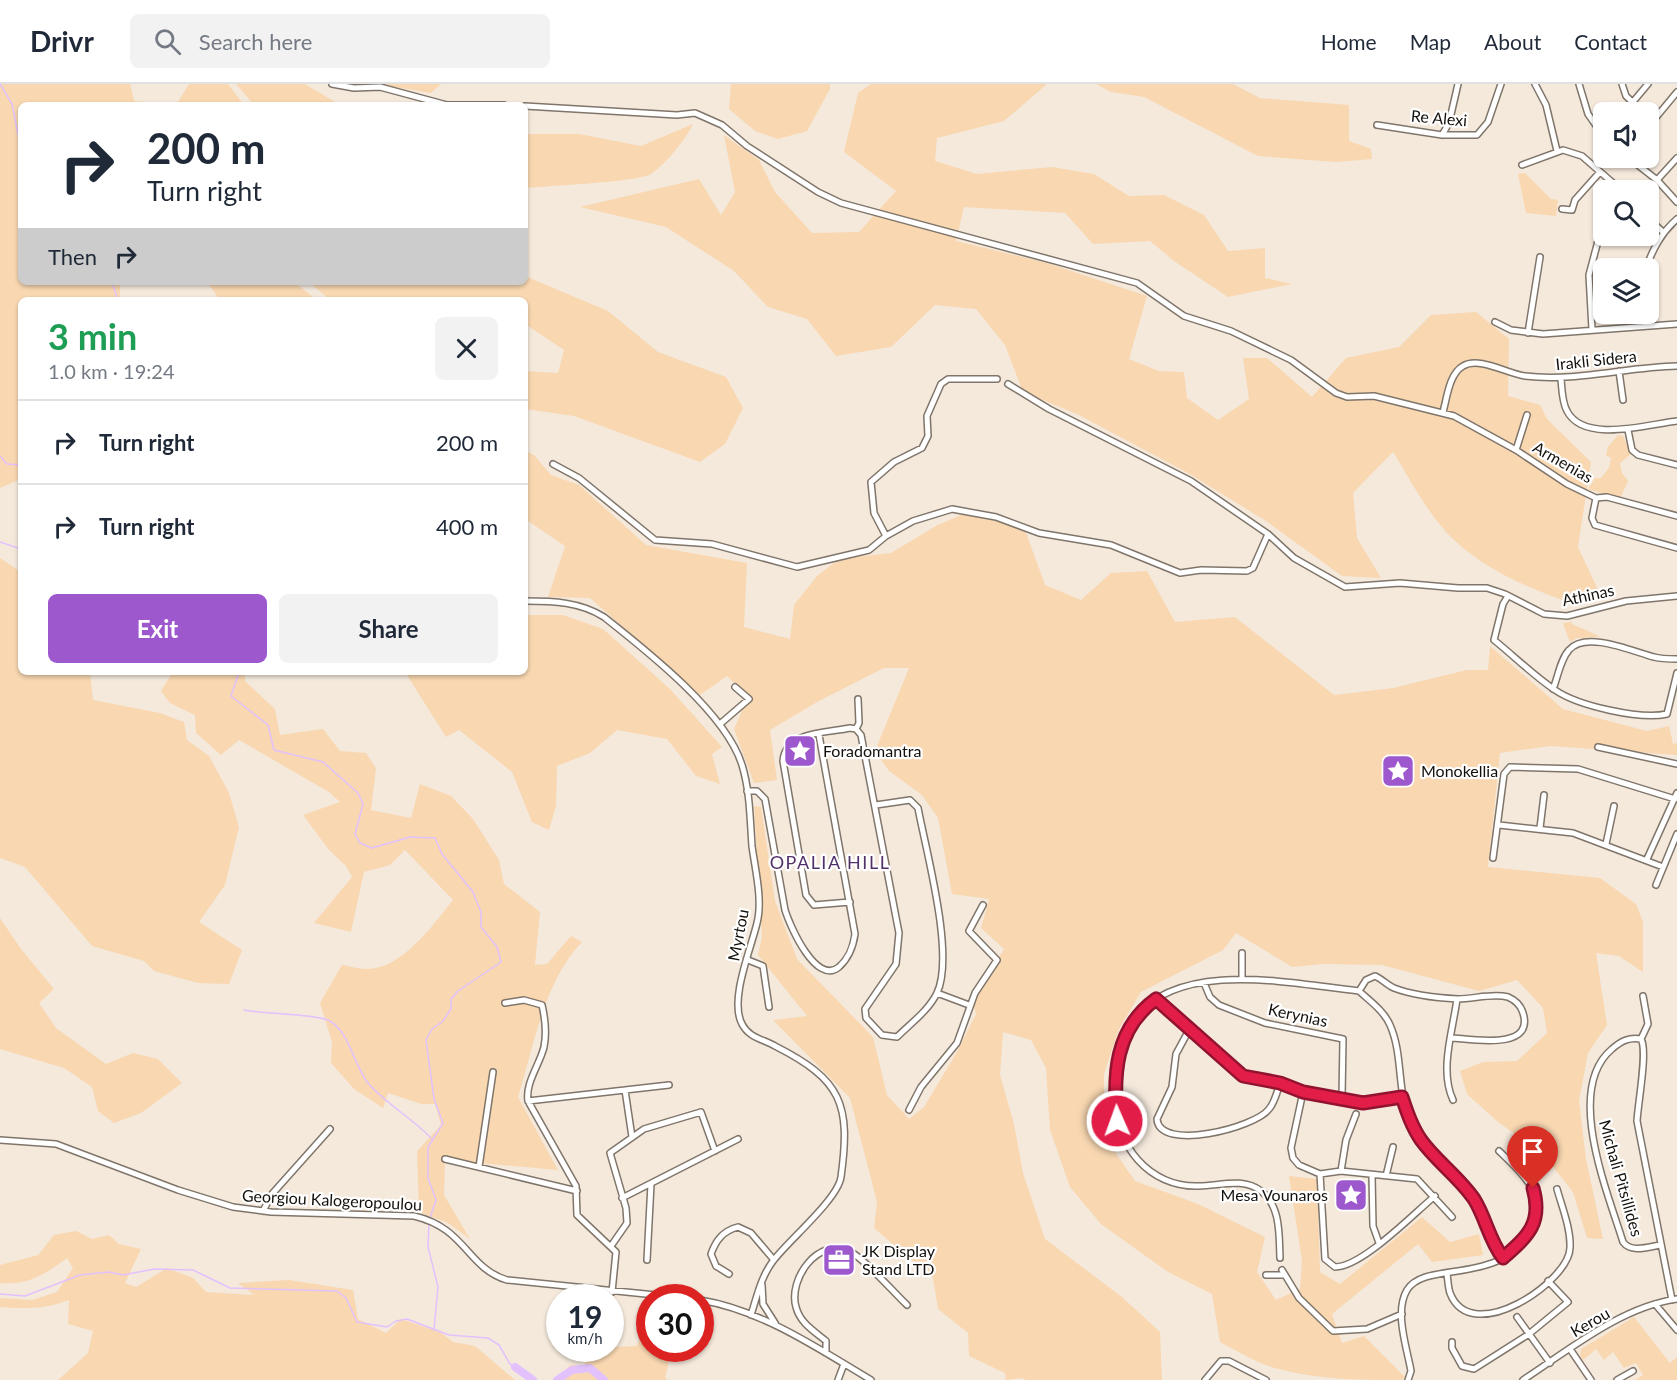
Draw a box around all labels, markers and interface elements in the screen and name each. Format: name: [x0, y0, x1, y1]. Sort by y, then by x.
search box: [130, 14, 550, 68]
text: Drivr: [30, 24, 94, 58]
icon: search: [151, 25, 184, 58]
text: Search here: [199, 28, 312, 55]
text: Home: [1321, 29, 1377, 54]
text: Map: [1410, 29, 1451, 54]
text: About: [1484, 29, 1541, 54]
text: Contact: [1574, 29, 1647, 54]
map controls: [1593, 102, 1659, 324]
button: sound: [1593, 102, 1659, 168]
street label: Re Alexi: [1410, 106, 1468, 129]
text: 200 m: [147, 123, 265, 173]
icon: right: [48, 126, 126, 204]
text: Turn right: [147, 174, 262, 207]
button: search: [1593, 180, 1659, 246]
icon: right: [109, 240, 142, 273]
text: Then: [48, 243, 97, 270]
button: layers: [1593, 258, 1659, 324]
text: 3 min: [48, 314, 137, 358]
button: close: [435, 317, 498, 380]
street label: Irakli Sidera: [1554, 346, 1637, 373]
text: 1.0 km · 19:24: [48, 359, 175, 383]
icon: right: [48, 426, 81, 459]
text: Turn right: [99, 429, 194, 456]
text: 200 m: [436, 429, 498, 456]
street label: Armenias: [1530, 437, 1597, 486]
icon: right: [48, 510, 81, 543]
text: Turn right: [99, 513, 194, 540]
text: 400 m: [436, 513, 498, 540]
street label: Athinas: [1560, 580, 1616, 609]
button: Exit: [48, 594, 267, 663]
button: Share: [279, 594, 498, 663]
place icon: Foradomantra: [782, 733, 818, 769]
place label: Foradomantra: [823, 741, 921, 760]
place icon: Monokellia: [1380, 753, 1416, 789]
place label: Monokellia: [1421, 761, 1498, 780]
district label: OPALIA HILL: [770, 851, 890, 873]
street label: Myrtou: [723, 907, 752, 962]
street label: Kerynias: [1267, 999, 1330, 1030]
position arrow: [1085, 1089, 1149, 1153]
street label: Michali Pitsillides: [1596, 1117, 1647, 1238]
pin: [1507, 1126, 1558, 1188]
icon: arrive: [1516, 1135, 1549, 1168]
place icon: Mesa Vounaros: [1333, 1177, 1369, 1213]
street label: Georgiou Kalogeropoulou: [242, 1185, 423, 1214]
place label: Mesa Vounaros: [1221, 1185, 1328, 1204]
place label: JK Display Stand LTD: [862, 1241, 936, 1278]
office icon: JK Display Stand LTD: [821, 1242, 857, 1278]
speed limit sign: 30: [636, 1284, 714, 1362]
text: 19: [568, 1298, 602, 1334]
street label: Kerou: [1567, 1303, 1613, 1340]
text: km/h: [567, 1329, 603, 1347]

